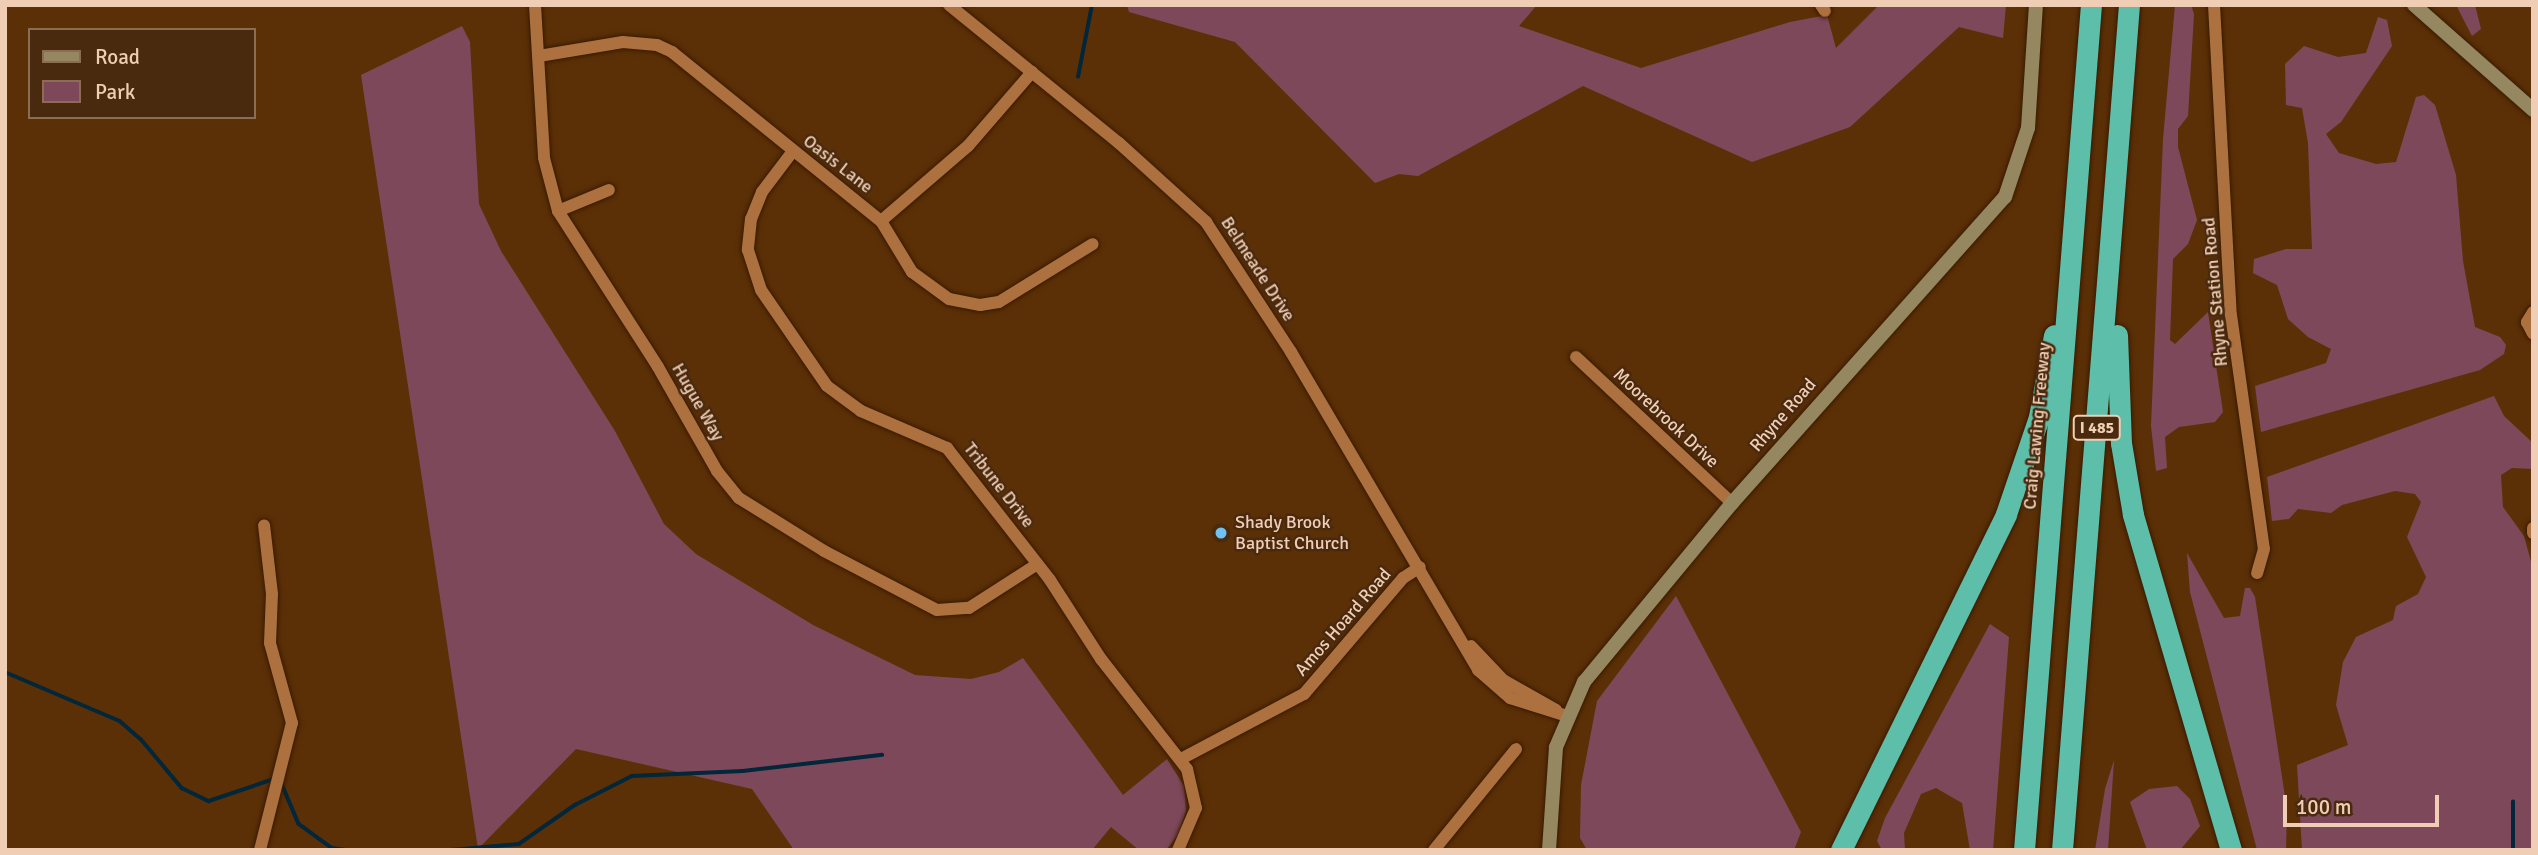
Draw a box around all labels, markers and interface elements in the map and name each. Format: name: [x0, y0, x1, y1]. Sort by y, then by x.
legend: [28, 28, 256, 119]
text: Road: [95, 44, 140, 70]
text: Park: [95, 79, 135, 105]
street label: Oasis Lane: [799, 130, 877, 198]
street label: Belmeade Drive: [1216, 213, 1300, 325]
street label: Rhyne Station Road: [2198, 216, 2232, 368]
street label: Craig Lawing Freeway: [2019, 342, 2055, 510]
street label: Hugue Way: [667, 359, 729, 445]
street label: Moorebrook Drive: [1609, 364, 1723, 472]
street label: Rhyne Road: [1745, 374, 1821, 456]
road number: I 485: [2072, 416, 2122, 440]
street label: Tribune Drive: [959, 438, 1039, 532]
place label: Shady Brook Baptist Church: [1235, 512, 1349, 554]
marker: Shady Brook Baptist Church: [1213, 525, 1229, 541]
street label: Amos Hoard Road: [1290, 564, 1396, 680]
scale bar: [2286, 782, 2442, 826]
text: 100 m: [2296, 794, 2351, 820]

